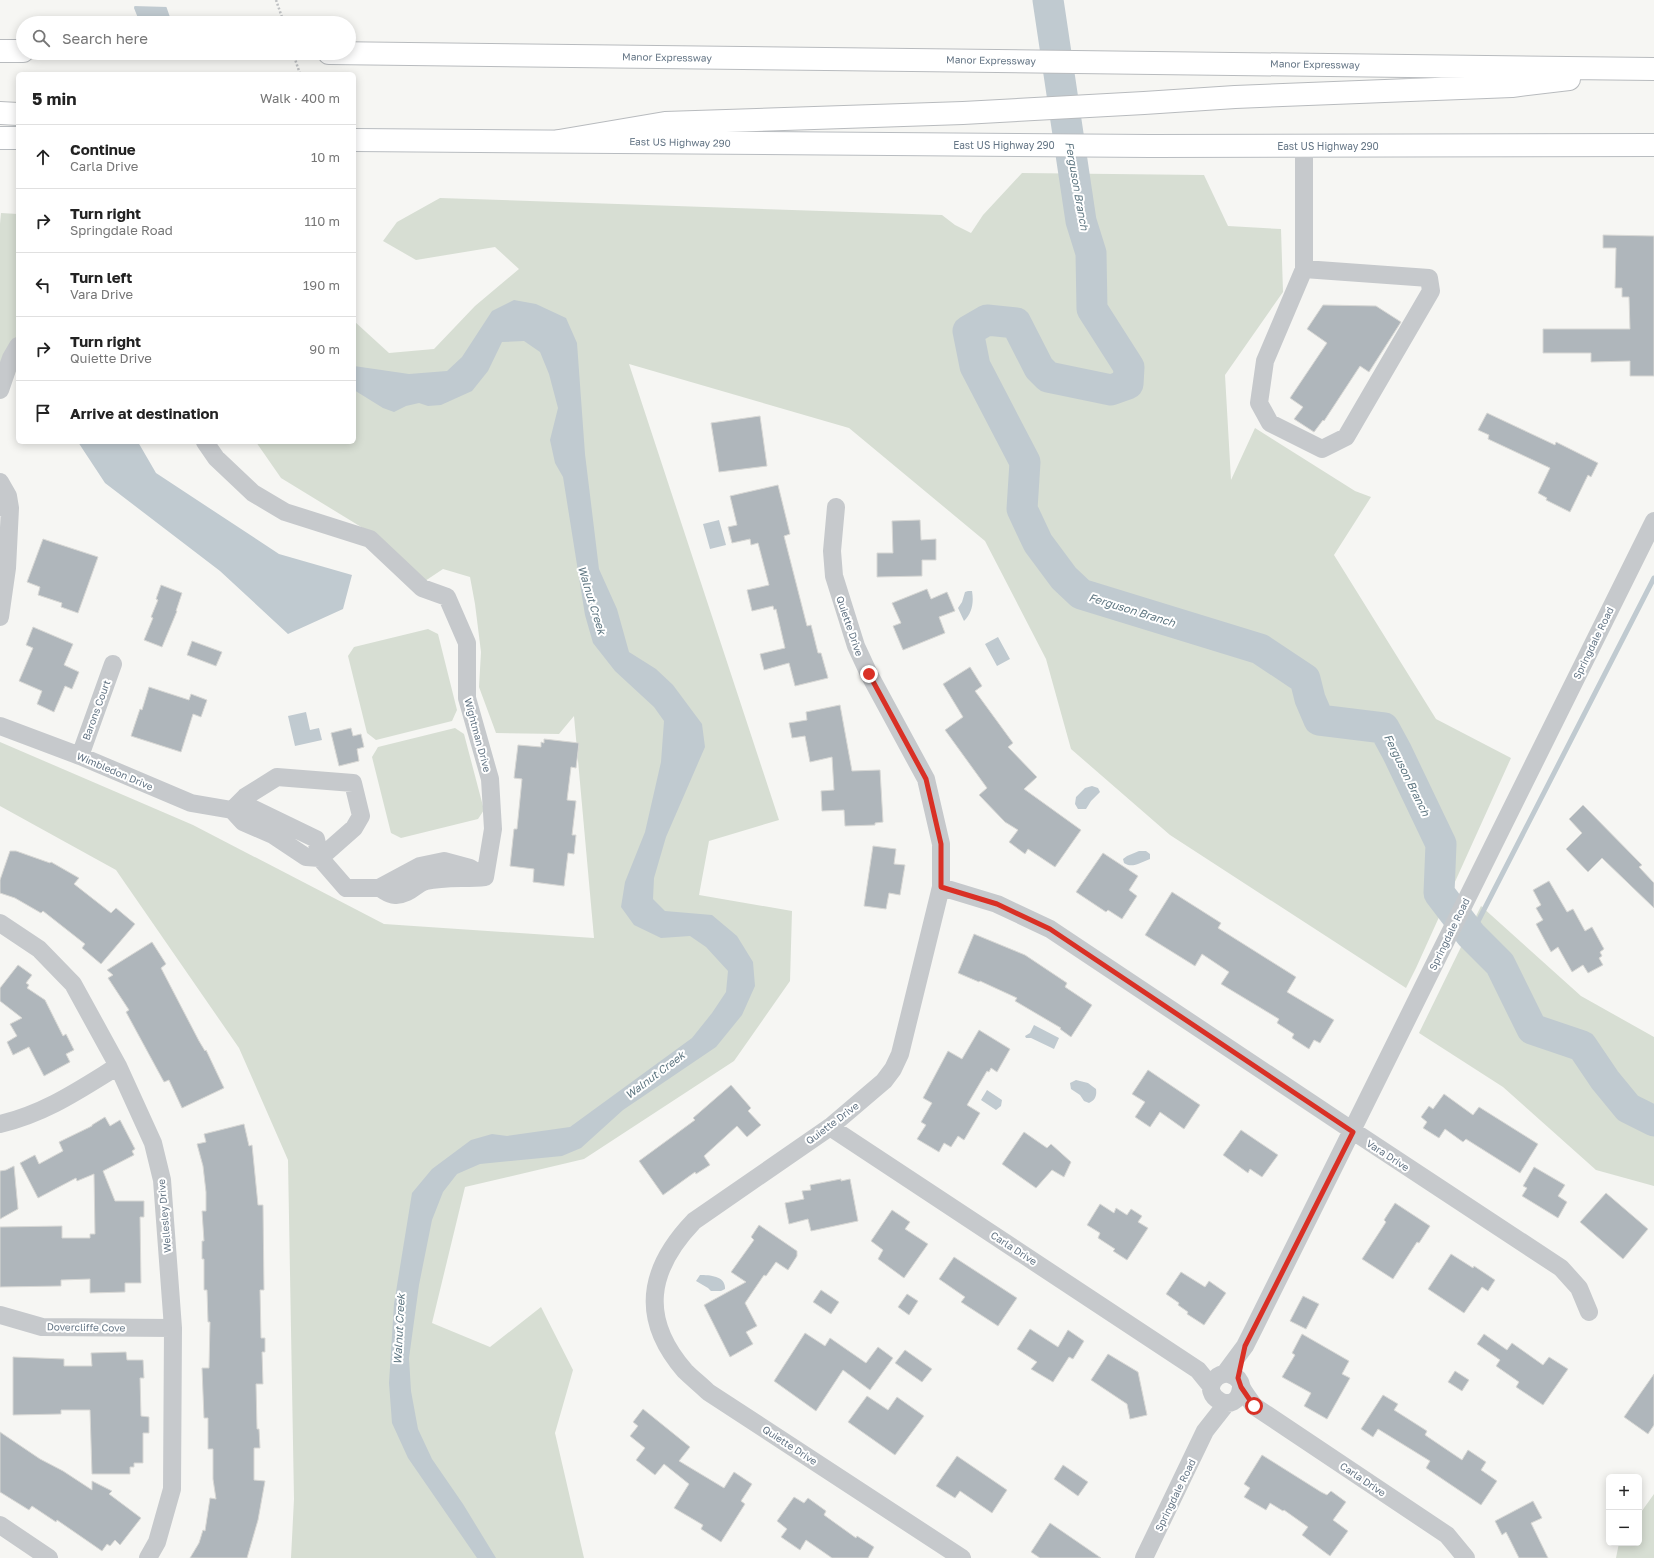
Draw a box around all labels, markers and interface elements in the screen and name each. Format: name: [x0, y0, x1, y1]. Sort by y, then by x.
search box: [16, 16, 356, 60]
icon: search: [30, 27, 52, 49]
text: Search here: [62, 29, 148, 47]
street label: Manor Expressway: [622, 50, 712, 64]
street label: Manor Expressway: [946, 53, 1036, 67]
street label: Manor Expressway: [1270, 57, 1360, 71]
text: 5 min: [32, 88, 76, 109]
text: Walk · 400 m: [260, 90, 340, 106]
street label: East US Highway 290: [629, 135, 731, 149]
street label: East US Highway 290: [953, 139, 1055, 151]
text: Continue: [70, 140, 136, 158]
street label: East US Highway 290: [1277, 140, 1379, 152]
water label: Ferguson Branch: [1062, 141, 1092, 233]
icon: ahead: [32, 146, 54, 168]
text: 10 m: [311, 149, 340, 165]
text: Carla Drive: [70, 158, 138, 174]
text: Turn right: [70, 204, 141, 222]
icon: right: [32, 210, 54, 232]
text: 110 m: [305, 213, 340, 229]
text: Springdale Road: [70, 222, 173, 238]
text: Turn left: [70, 268, 132, 286]
icon: left: [32, 274, 54, 296]
text: 190 m: [303, 277, 340, 293]
text: Vara Drive: [70, 286, 133, 302]
text: Turn right: [70, 332, 141, 350]
icon: right: [32, 338, 54, 360]
text: 90 m: [309, 341, 340, 357]
text: Quiette Drive: [70, 350, 152, 366]
icon: arrive: [32, 402, 54, 424]
text: Arrive at destination: [70, 404, 219, 422]
water label: Walnut Creek: [576, 564, 610, 637]
water label: Ferguson Branch: [1087, 590, 1178, 630]
street label: Quiette Drive: [834, 594, 866, 658]
street label: Springdale Road: [1570, 605, 1616, 681]
route end: [860, 665, 878, 683]
street label: Barons Court: [80, 678, 112, 742]
street label: Wightman Drive: [462, 697, 494, 774]
water label: Ferguson Branch: [1381, 732, 1433, 819]
street label: Wimbledon Drive: [75, 750, 155, 793]
street label: Springdale Road: [1426, 896, 1472, 972]
water label: Walnut Creek: [622, 1047, 688, 1101]
street label: Quiette Drive: [803, 1099, 861, 1147]
street label: Vara Drive: [1364, 1137, 1412, 1173]
street label: Wellesley Drive: [155, 1178, 173, 1253]
street label: Carla Drive: [989, 1229, 1039, 1267]
water label: Walnut Creek: [390, 1291, 407, 1365]
street label: Dovercliffe Cove: [47, 1320, 126, 1334]
route start: [1245, 1397, 1263, 1415]
street label: Quiette Drive: [760, 1423, 820, 1467]
street label: Springdale Road: [1152, 1457, 1198, 1533]
street label: Carla Drive: [1338, 1459, 1388, 1499]
map controls: [1606, 1474, 1642, 1546]
button: +: [1606, 1474, 1642, 1510]
button: −: [1606, 1510, 1642, 1546]

